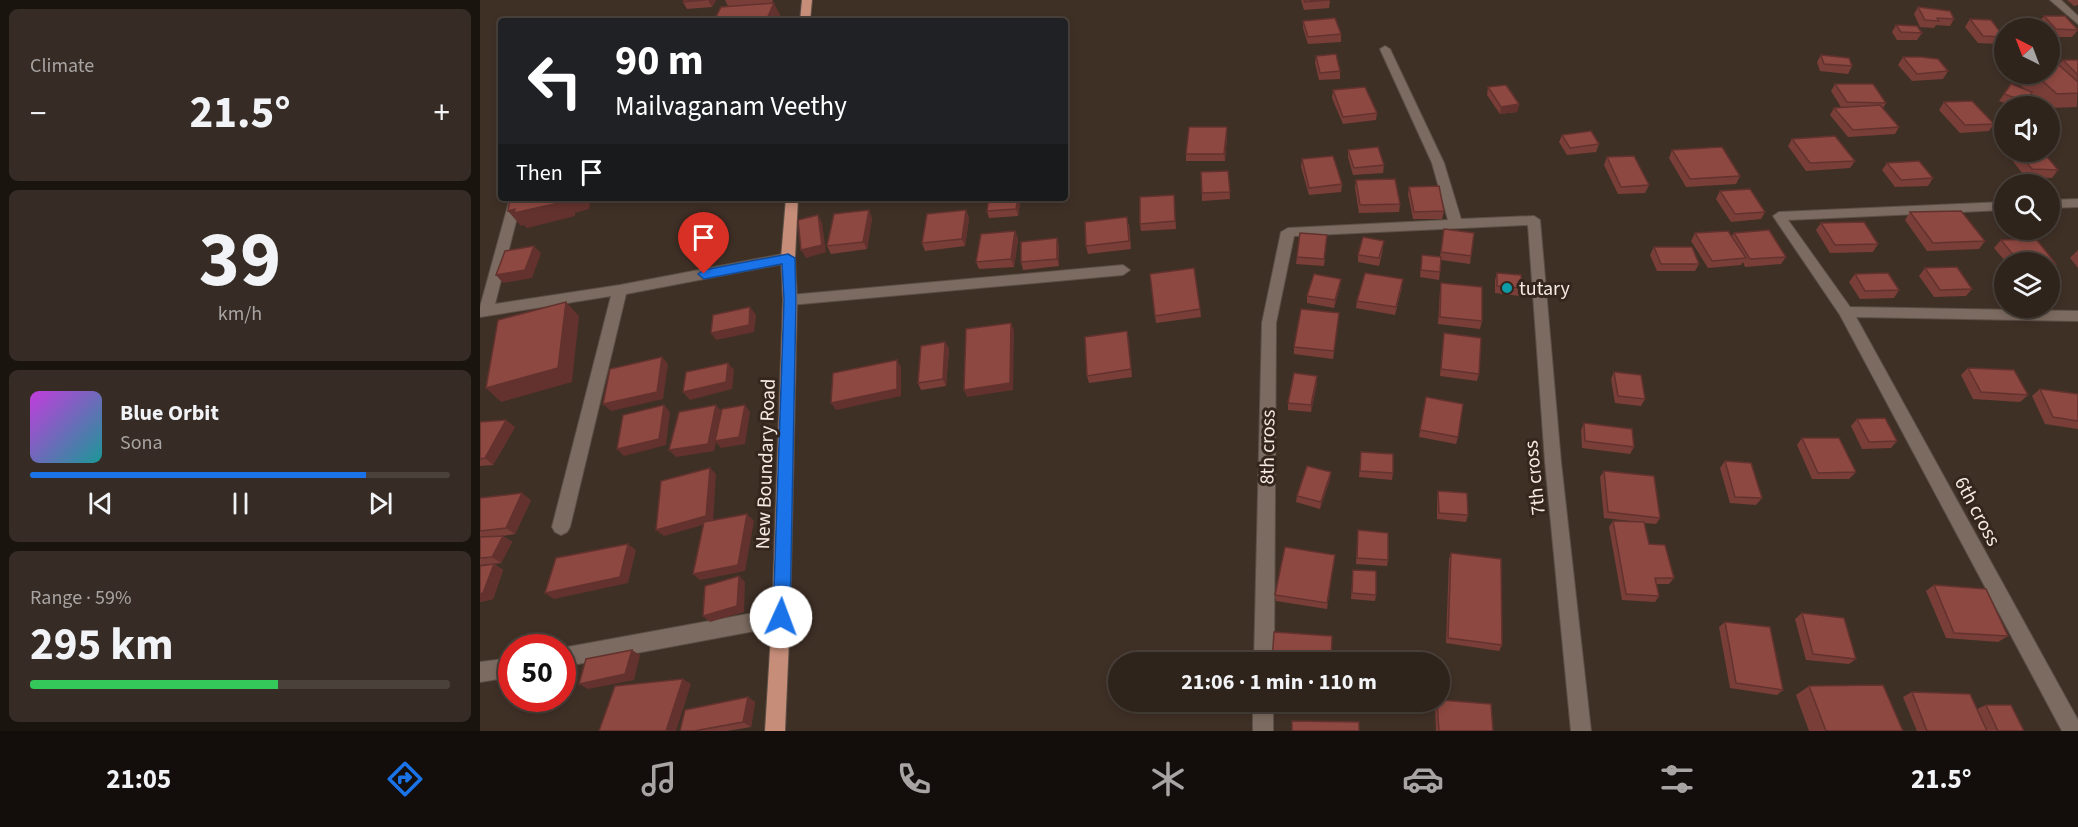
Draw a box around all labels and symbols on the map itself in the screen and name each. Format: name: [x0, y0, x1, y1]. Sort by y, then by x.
north arrow: [1994, 18, 2060, 84]
pin: [678, 212, 729, 274]
place label: tutary: [1519, 275, 1571, 303]
marker: tutary: [1500, 281, 1514, 295]
street label: New Boundary Road: [749, 378, 783, 550]
street label: 8th cross: [1253, 409, 1283, 485]
street label: 7th cross: [1517, 439, 1553, 517]
street label: 6th cross: [1947, 472, 2007, 551]
position arrow: [749, 585, 813, 649]
speed limit sign: 50: [498, 634, 576, 712]

